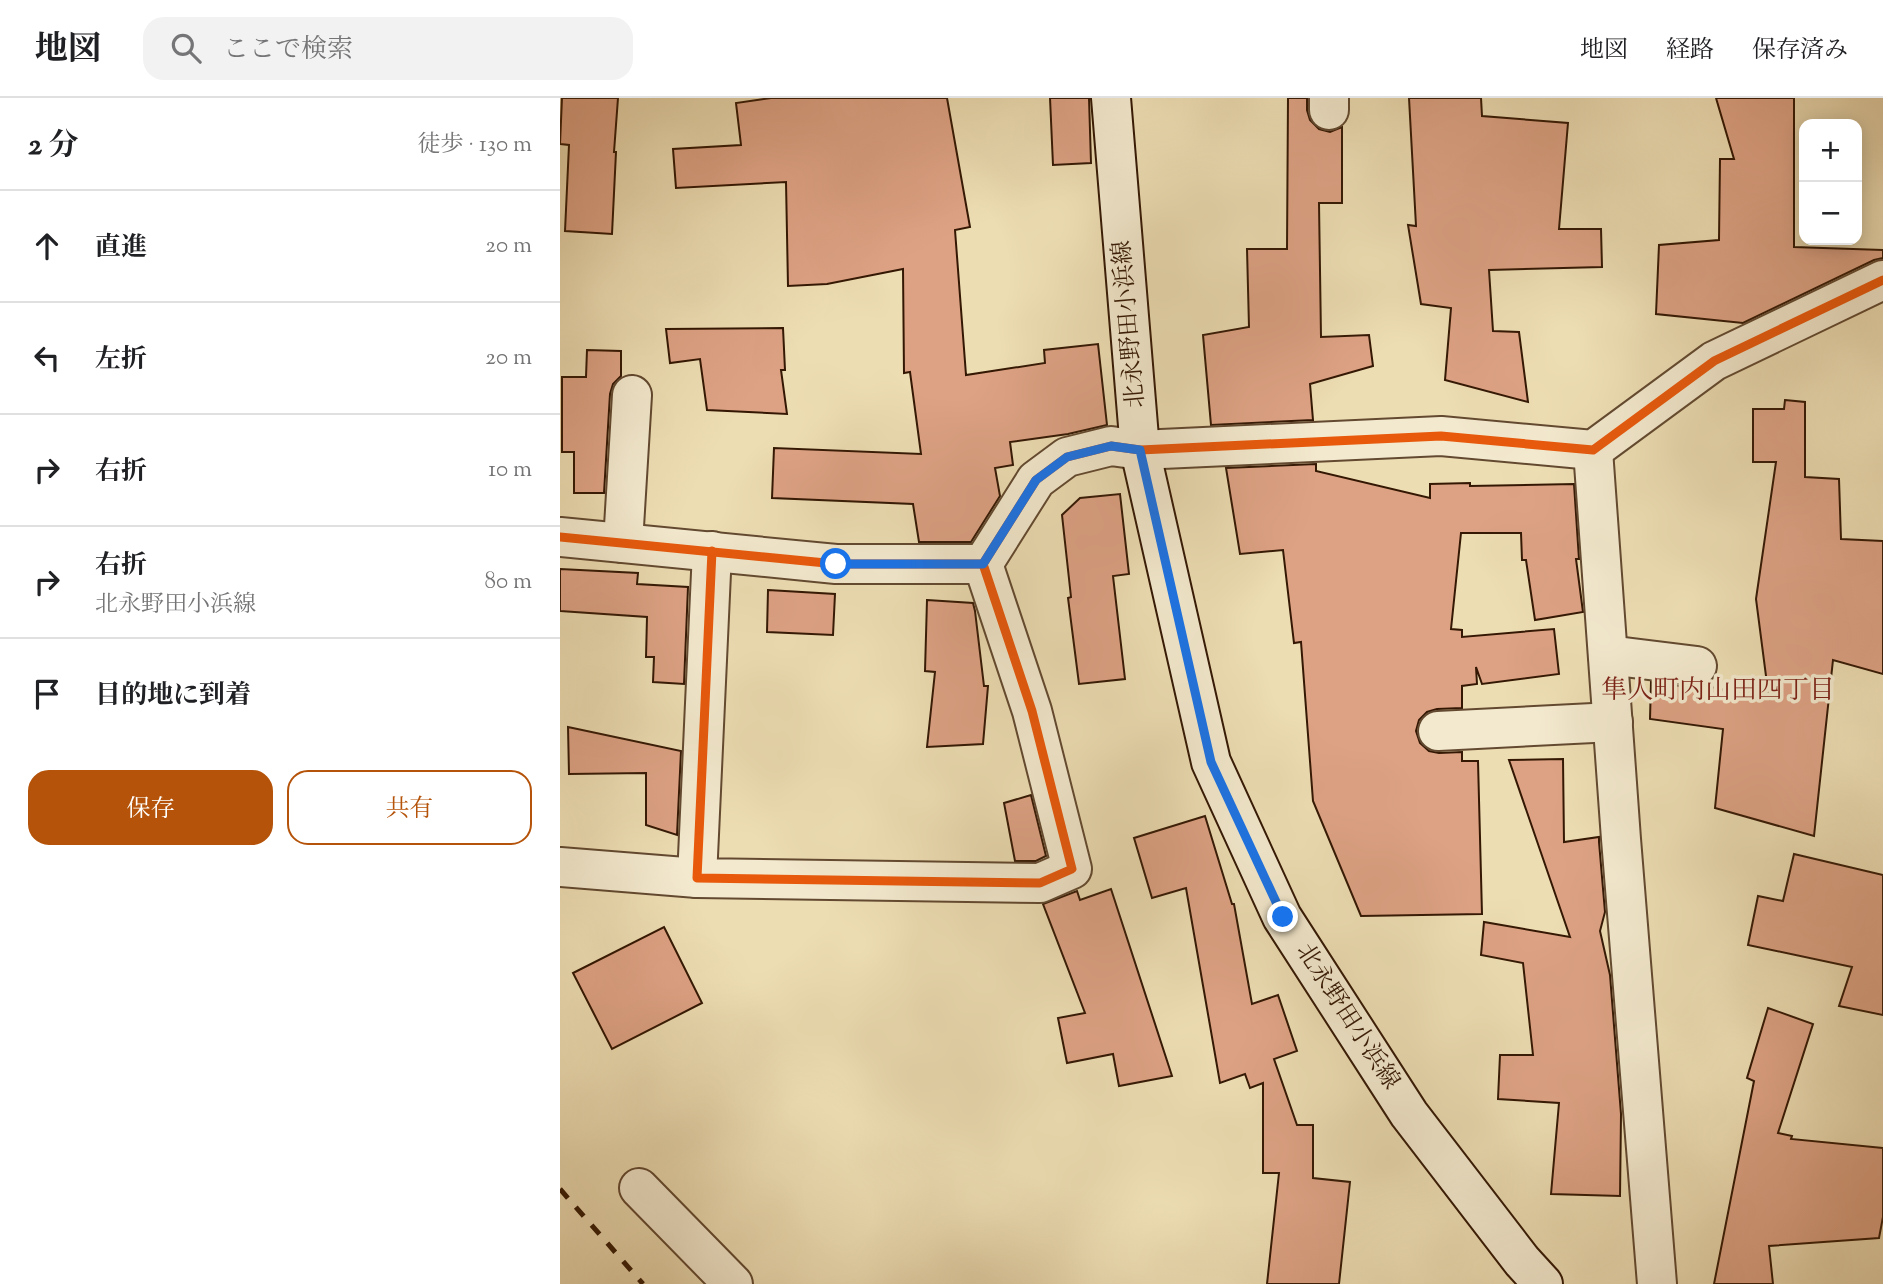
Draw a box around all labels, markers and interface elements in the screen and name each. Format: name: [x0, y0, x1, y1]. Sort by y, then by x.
search box: [143, 17, 633, 80]
text: 地図: [35, 27, 101, 75]
icon: search: [167, 29, 205, 67]
text: ここで検索: [223, 32, 353, 69]
text: 地図: [1580, 34, 1628, 68]
text: 経路: [1666, 34, 1714, 68]
text: 保存済み: [1752, 34, 1848, 68]
map controls: [1799, 119, 1862, 245]
button: +: [1799, 119, 1862, 182]
text: 2 分: [28, 125, 78, 168]
text: 徒歩 · 130 m: [417, 129, 532, 162]
button: −: [1799, 182, 1862, 245]
icon: ahead: [28, 227, 66, 265]
text: 直進: [95, 230, 147, 267]
text: 20 m: [485, 230, 532, 263]
street label: 北永野田小浜線: [1106, 239, 1154, 409]
icon: left: [28, 339, 66, 377]
text: 左折: [95, 342, 147, 379]
text: 20 m: [485, 342, 532, 375]
icon: right: [28, 451, 66, 489]
text: 右折: [95, 454, 147, 491]
text: 10 m: [488, 454, 532, 487]
text: 右折: [95, 548, 147, 585]
route start: [820, 548, 851, 579]
icon: right: [28, 563, 66, 601]
text: 80 m: [484, 566, 532, 599]
text: 北永野田小浜線: [95, 589, 256, 622]
district label: 隼人町内山田四丁目: [1601, 673, 1835, 710]
icon: arrive: [28, 675, 66, 713]
text: 目的地に到着: [95, 678, 251, 715]
button: 保存: [28, 770, 273, 845]
button: 共有: [287, 770, 532, 845]
route end: [1267, 901, 1298, 932]
street label: 北永野田小浜線: [1287, 937, 1407, 1097]

